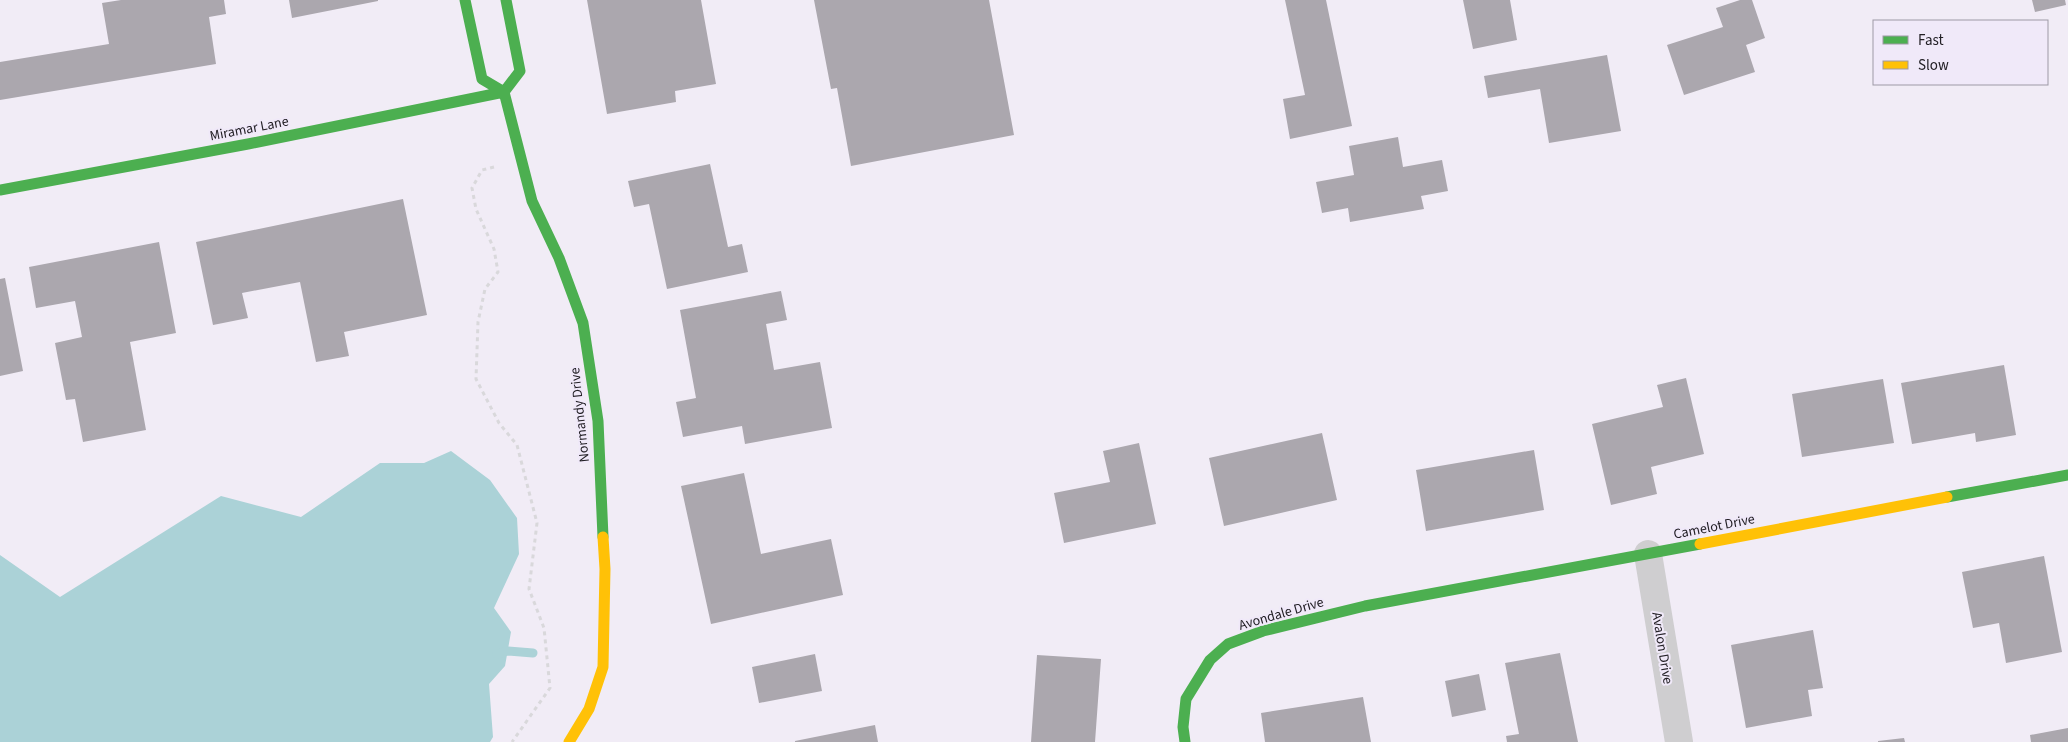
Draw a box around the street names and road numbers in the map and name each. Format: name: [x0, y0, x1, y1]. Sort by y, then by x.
street label: Miramar Lane: [208, 112, 290, 146]
street label: Normandy Drive: [565, 366, 595, 463]
street label: Camelot Drive: [1672, 509, 1757, 545]
street label: Avondale Drive: [1236, 592, 1326, 636]
street label: Avalon Drive: [1646, 611, 1678, 686]

